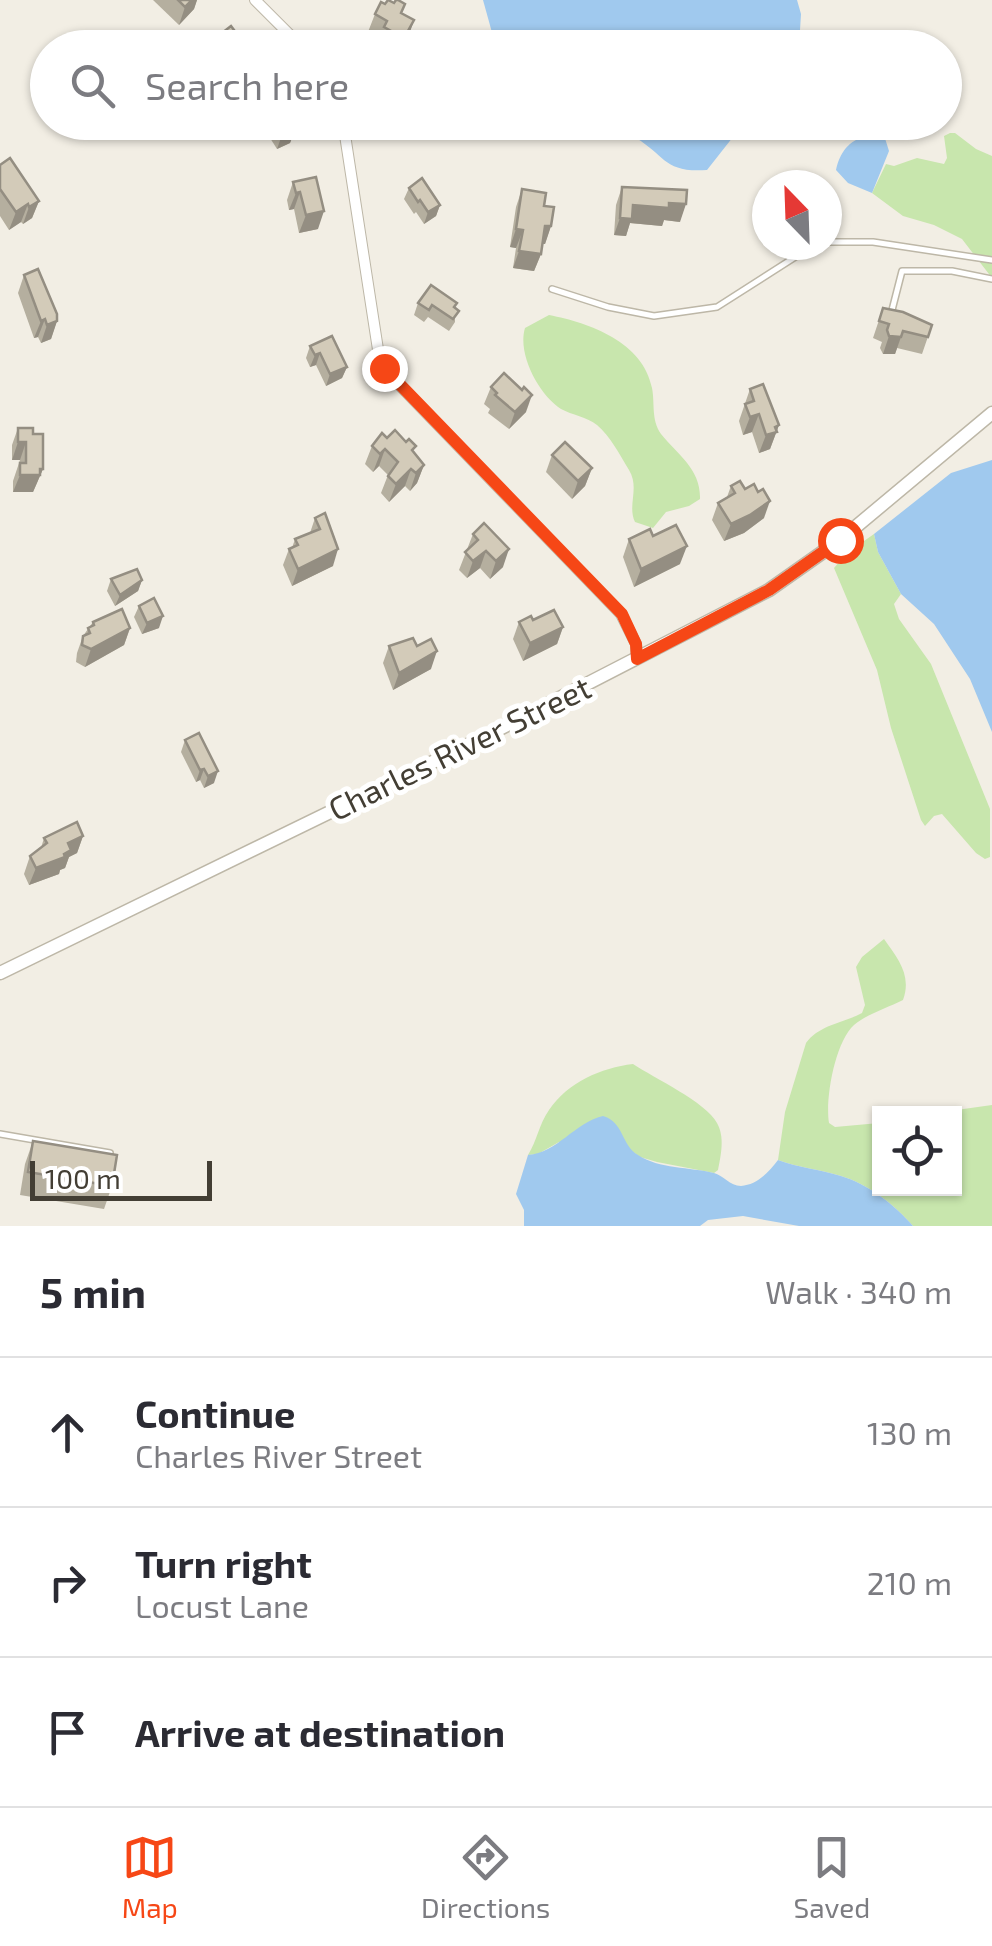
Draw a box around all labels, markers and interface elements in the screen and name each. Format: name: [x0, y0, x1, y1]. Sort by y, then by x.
search box: [30, 30, 962, 140]
icon: search: [65, 58, 120, 113]
text: Search here: [145, 62, 349, 108]
north arrow: [752, 170, 842, 260]
route end: [362, 346, 408, 392]
route start: [818, 518, 864, 564]
street label: Charles River Street: [322, 667, 596, 827]
map controls: [872, 1106, 962, 1196]
button: locate: [872, 1106, 962, 1196]
scale bar: [30, 1156, 212, 1200]
text: 100 m: [45, 1161, 121, 1195]
text: 5 min: [40, 1266, 146, 1316]
text: Walk · 340 m: [765, 1272, 952, 1310]
text: Continue: [135, 1390, 295, 1436]
icon: ahead: [40, 1405, 95, 1460]
text: 130 m: [867, 1413, 952, 1451]
text: Charles River Street: [135, 1436, 422, 1474]
text: Turn right: [135, 1540, 312, 1586]
icon: right: [40, 1555, 95, 1610]
text: 210 m: [867, 1563, 952, 1601]
text: Locust Lane: [135, 1586, 309, 1624]
icon: arrive: [40, 1705, 95, 1760]
text: Arrive at destination: [135, 1709, 505, 1755]
tab: Map: [122, 1830, 178, 1924]
tab: Directions: [421, 1830, 550, 1924]
tab: Saved: [794, 1830, 870, 1924]

